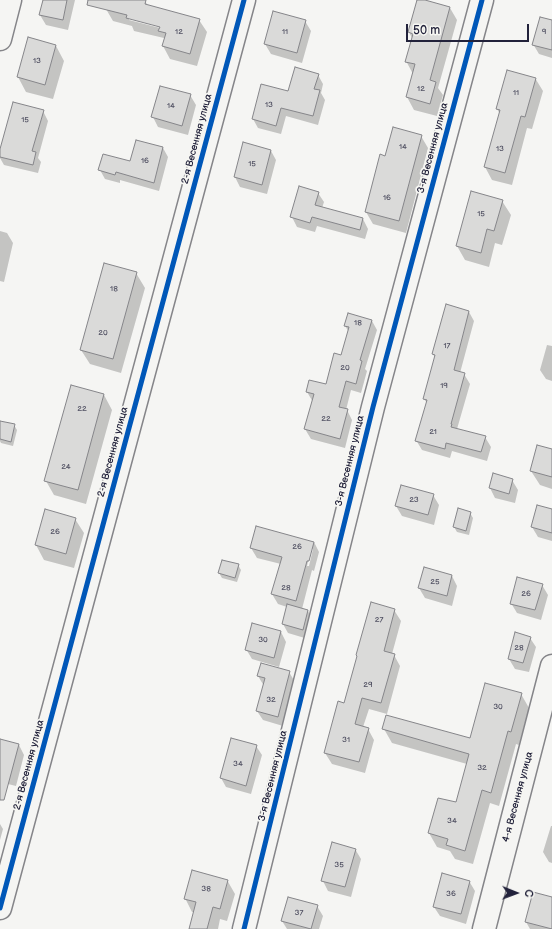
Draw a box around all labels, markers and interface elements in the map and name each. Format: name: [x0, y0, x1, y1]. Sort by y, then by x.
scale bar: [408, 16, 531, 42]
text: 50 m: [413, 23, 440, 38]
house number: 12: [175, 27, 183, 37]
house number: 11: [282, 27, 288, 37]
house number: 9: [542, 27, 546, 37]
house number: 13: [33, 56, 41, 66]
house number: 12: [417, 84, 425, 94]
house number: 11: [513, 88, 519, 98]
street label: 2-я Весенняя улица: [179, 93, 215, 185]
house number: 13: [265, 100, 273, 110]
house number: 14: [167, 101, 175, 111]
street label: 3-я Весенняя улица: [415, 101, 451, 195]
house number: 15: [21, 115, 29, 125]
house number: 14: [399, 142, 407, 152]
house number: 13: [496, 144, 504, 154]
house number: 16: [141, 156, 149, 166]
house number: 15: [248, 159, 256, 169]
house number: 16: [383, 193, 391, 203]
house number: 15: [477, 209, 485, 219]
house number: 18: [110, 284, 118, 294]
house number: 18: [354, 318, 362, 328]
house number: 20: [98, 328, 108, 338]
house number: 17: [443, 341, 451, 351]
house number: 20: [340, 363, 350, 373]
house number: 19: [440, 381, 448, 391]
house number: 22: [77, 404, 87, 414]
street label: 2-я Весенняя улица: [95, 406, 131, 498]
house number: 22: [321, 414, 331, 424]
street label: 3-я Весенняя улица: [333, 414, 367, 508]
house number: 21: [429, 427, 437, 437]
house number: 24: [61, 462, 71, 472]
house number: 23: [409, 495, 419, 505]
house number: 26: [50, 527, 60, 537]
house number: 26: [292, 542, 302, 552]
house number: 25: [430, 577, 440, 587]
house number: 28: [281, 583, 291, 593]
house number: 26: [521, 589, 531, 599]
house number: 27: [375, 615, 383, 625]
house number: 30: [258, 635, 268, 645]
house number: 28: [514, 643, 524, 653]
house number: 29: [363, 680, 373, 690]
house number: 32: [266, 695, 276, 705]
house number: 30: [493, 702, 503, 712]
street label: 2-я Весенняя улица: [11, 719, 47, 811]
street label: 3-я Весенняя улица: [256, 729, 290, 823]
house number: 31: [342, 735, 350, 745]
street label: 4-я Весенняя улица: [500, 750, 536, 844]
house number: 34: [233, 759, 243, 769]
house number: 32: [477, 763, 487, 773]
house number: 34: [447, 816, 457, 826]
house number: 35: [334, 860, 344, 870]
north arrow: [496, 873, 536, 913]
house number: 38: [201, 884, 211, 894]
house number: 36: [446, 889, 456, 899]
text: С: [522, 889, 535, 897]
house number: 37: [295, 908, 303, 918]

